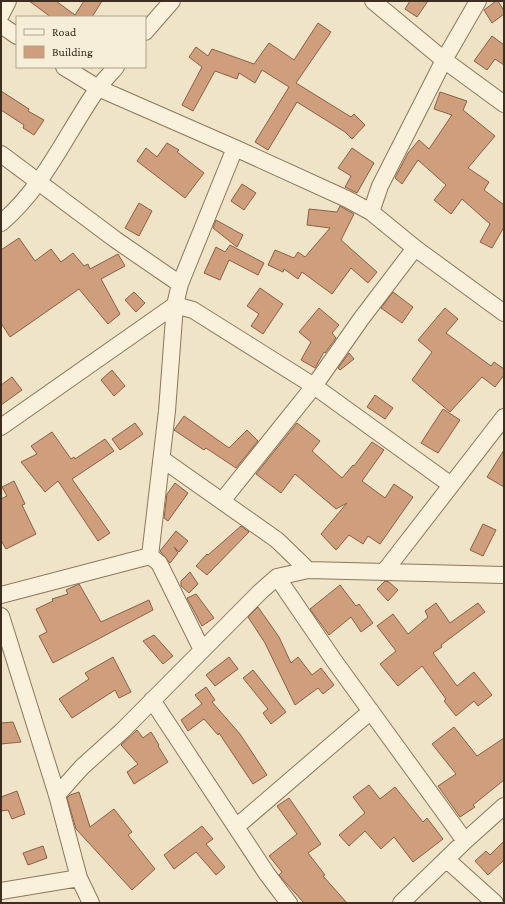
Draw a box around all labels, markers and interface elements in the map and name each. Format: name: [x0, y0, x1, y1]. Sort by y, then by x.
legend: [16, 16, 146, 68]
text: Road: [52, 25, 77, 39]
text: Building: [52, 45, 93, 59]

